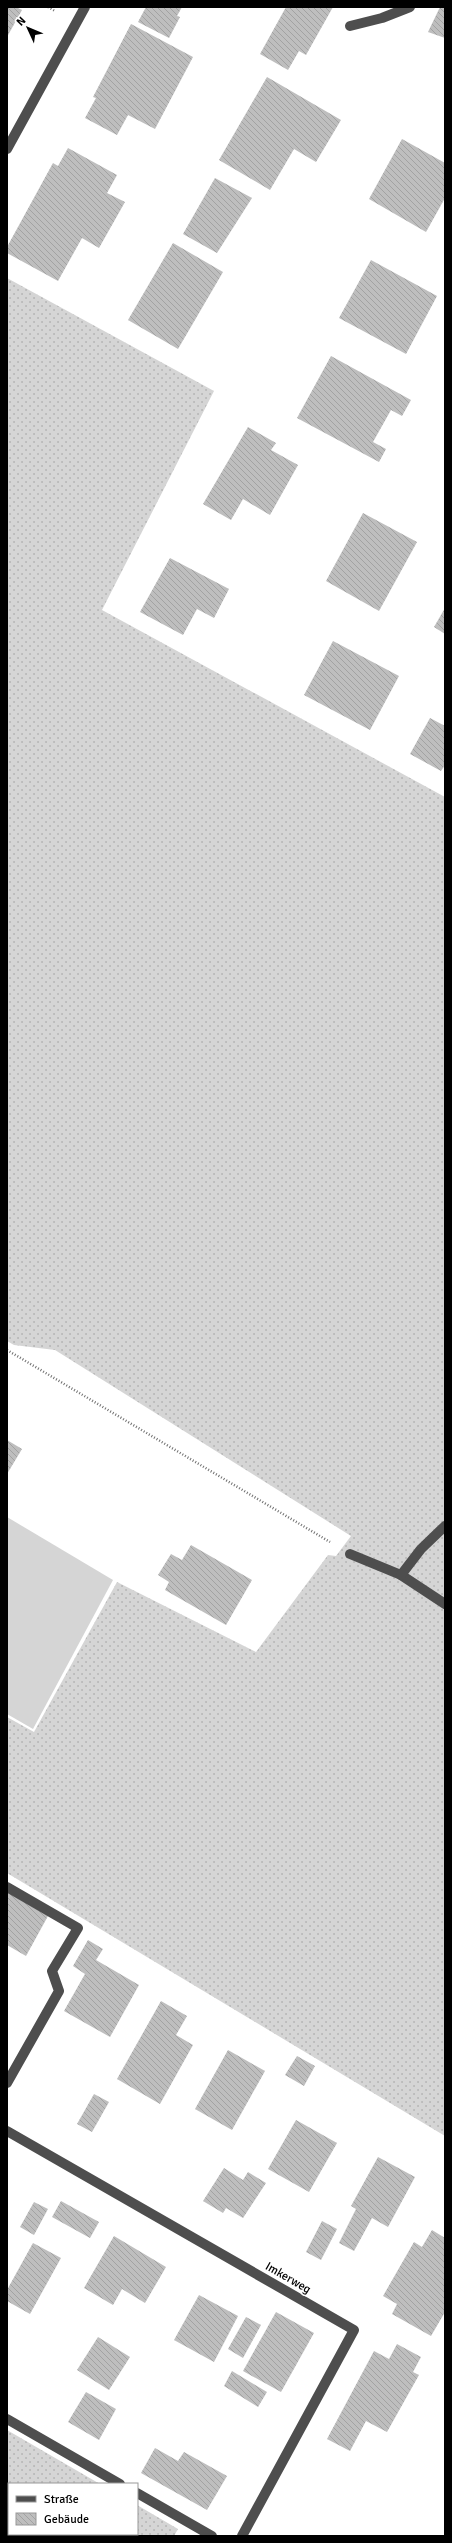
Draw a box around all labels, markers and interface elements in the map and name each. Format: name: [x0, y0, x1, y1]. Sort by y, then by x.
north arrow: [8, 8, 48, 48]
text: N: [14, 14, 29, 29]
street label: Imkerweg: [262, 2259, 314, 2297]
legend: [8, 2483, 138, 2535]
text: Straße: [44, 2492, 79, 2507]
text: Gebäude: [44, 2512, 89, 2527]

